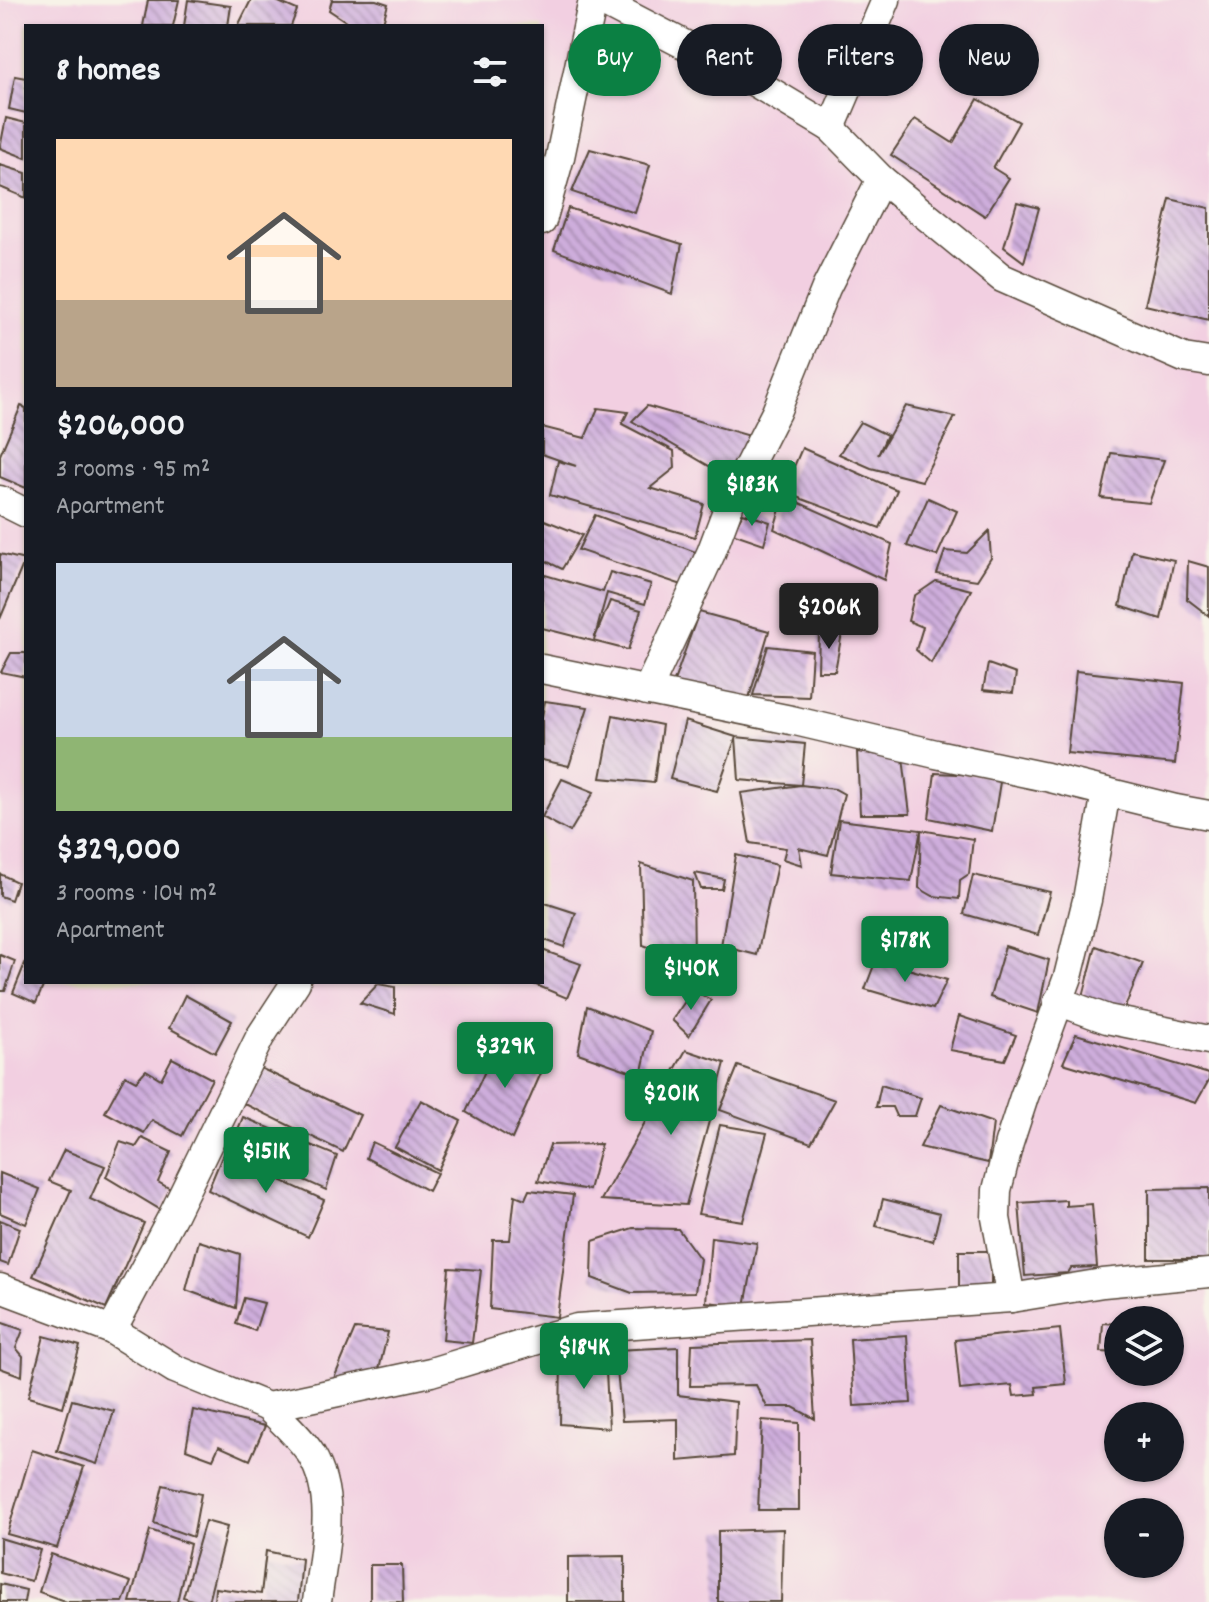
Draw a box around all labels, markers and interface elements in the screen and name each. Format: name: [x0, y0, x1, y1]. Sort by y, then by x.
chip: Buy: [568, 24, 661, 96]
chip: Rent: [677, 24, 782, 96]
chip: Filters: [798, 24, 923, 96]
chip: New: [939, 24, 1039, 96]
text: 8 homes: [56, 48, 161, 97]
icon: filters: [468, 50, 512, 94]
icon: home: [212, 191, 356, 335]
text: $206,000: [56, 403, 185, 452]
text: 3 rooms · 95 m²: [56, 452, 210, 489]
pin: $183K: [696, 460, 808, 528]
text: $183K: [726, 467, 778, 504]
text: Apartment: [56, 489, 165, 526]
pin: $206K: [773, 583, 885, 651]
text: $206K: [797, 590, 861, 627]
icon: home: [212, 615, 356, 759]
text: $329,000: [56, 827, 181, 876]
text: 3 rooms · 104 m²: [56, 876, 217, 913]
text: Apartment: [56, 913, 165, 950]
pin: $178K: [849, 916, 961, 984]
text: $178K: [879, 923, 931, 960]
pin: $140K: [635, 944, 747, 1012]
text: $140K: [663, 951, 719, 988]
pin: $329K: [449, 1022, 561, 1090]
text: $329K: [475, 1029, 535, 1066]
pin: $201K: [615, 1069, 727, 1137]
text: $201K: [643, 1076, 699, 1113]
pin: $151K: [210, 1127, 322, 1195]
text: $151K: [242, 1134, 290, 1171]
map controls: [1104, 1306, 1184, 1578]
button: layers: [1104, 1306, 1184, 1386]
pin: $184K: [528, 1323, 640, 1391]
text: $184K: [558, 1330, 610, 1367]
button: +: [1104, 1402, 1184, 1482]
button: −: [1104, 1498, 1184, 1578]

